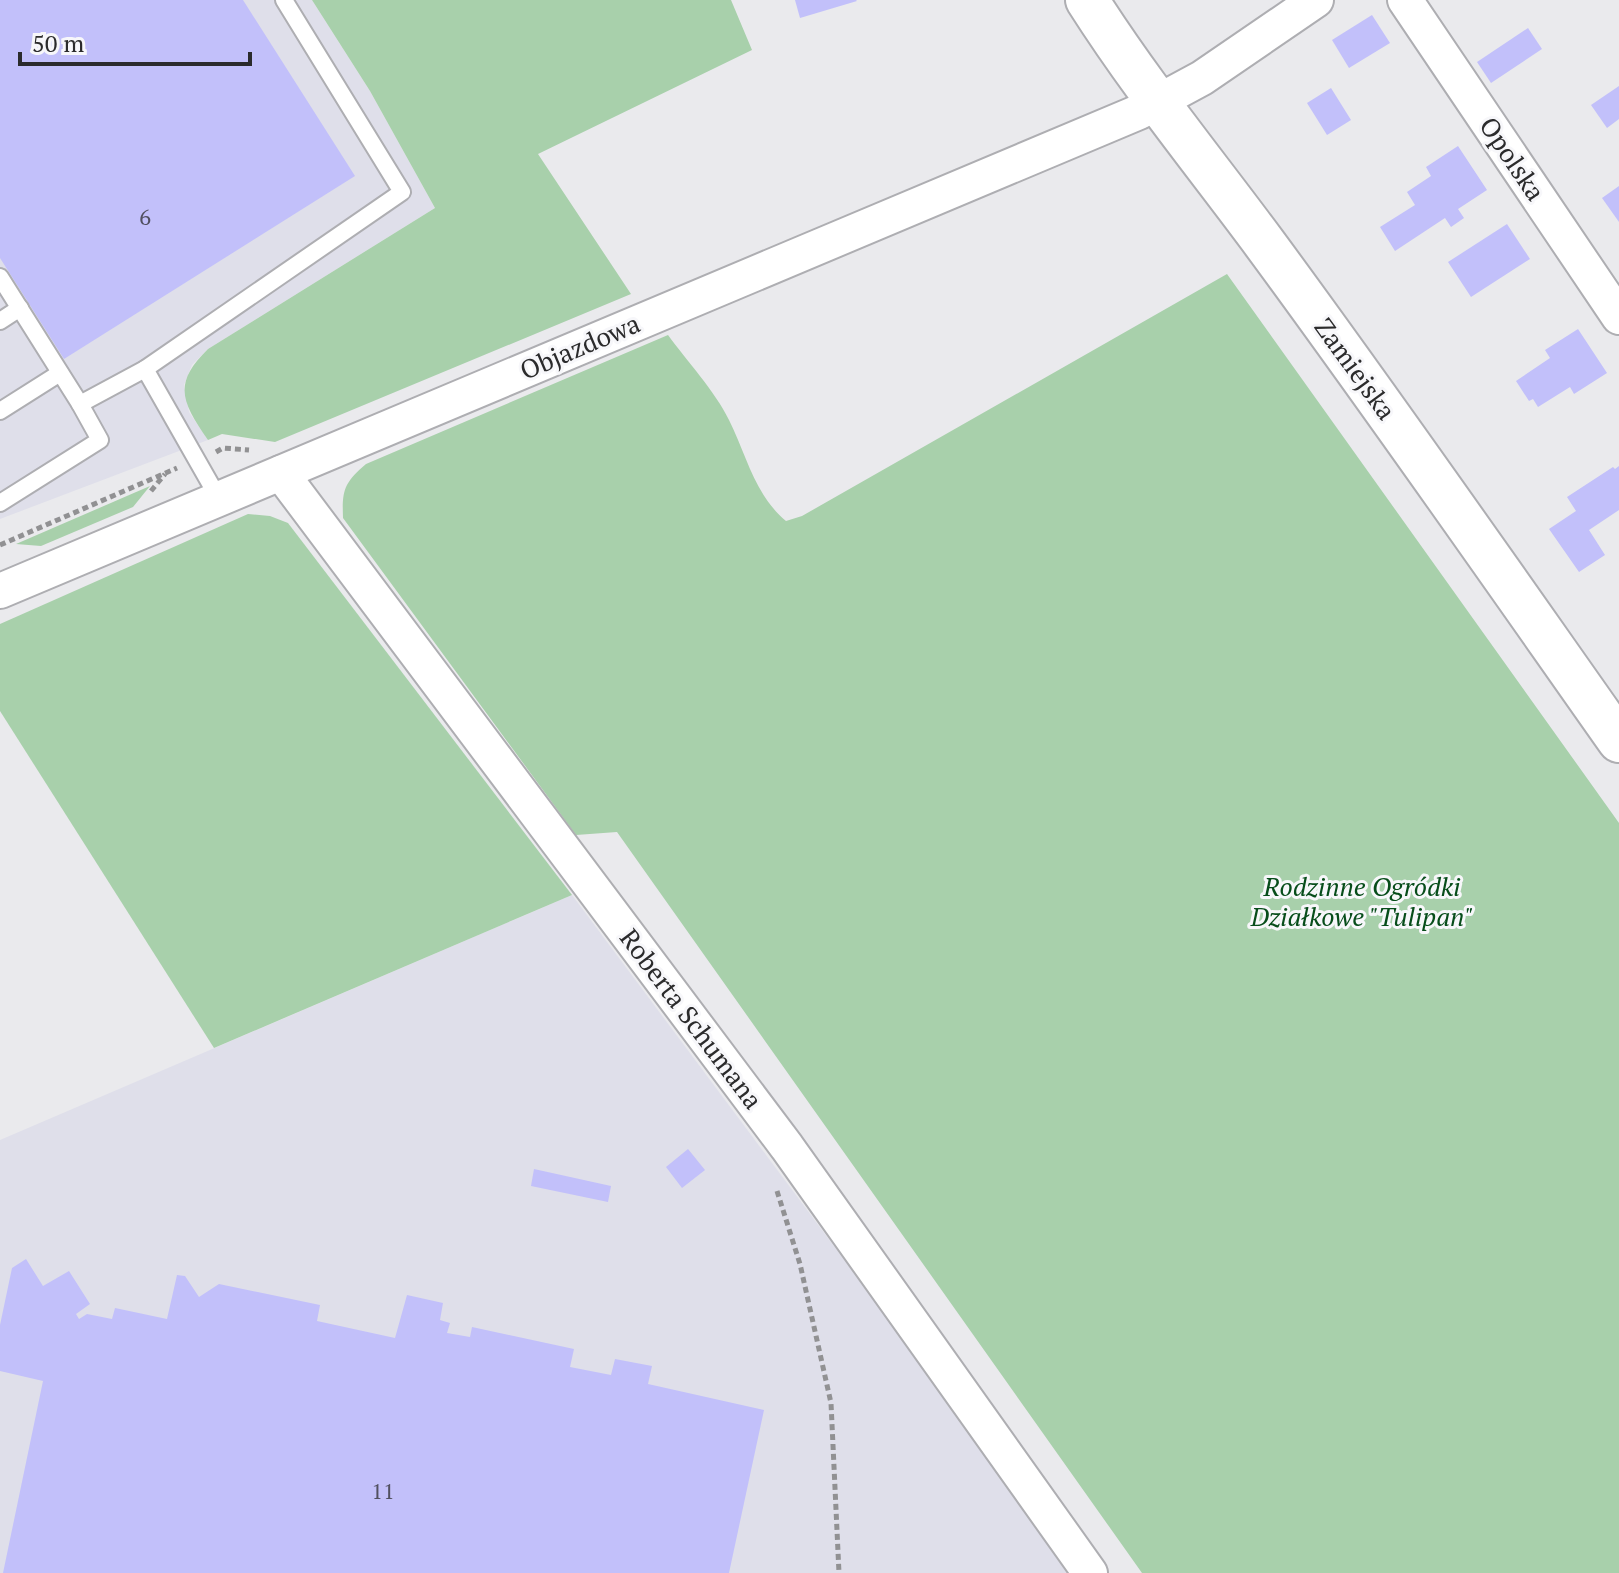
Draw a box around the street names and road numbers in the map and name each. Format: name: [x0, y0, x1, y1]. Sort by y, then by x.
street label: Opolska: [1472, 110, 1553, 207]
street label: Objazdowa: [514, 306, 645, 387]
street label: Zamiejska: [1307, 311, 1404, 426]
street label: Roberta Schumana: [613, 921, 771, 1115]

